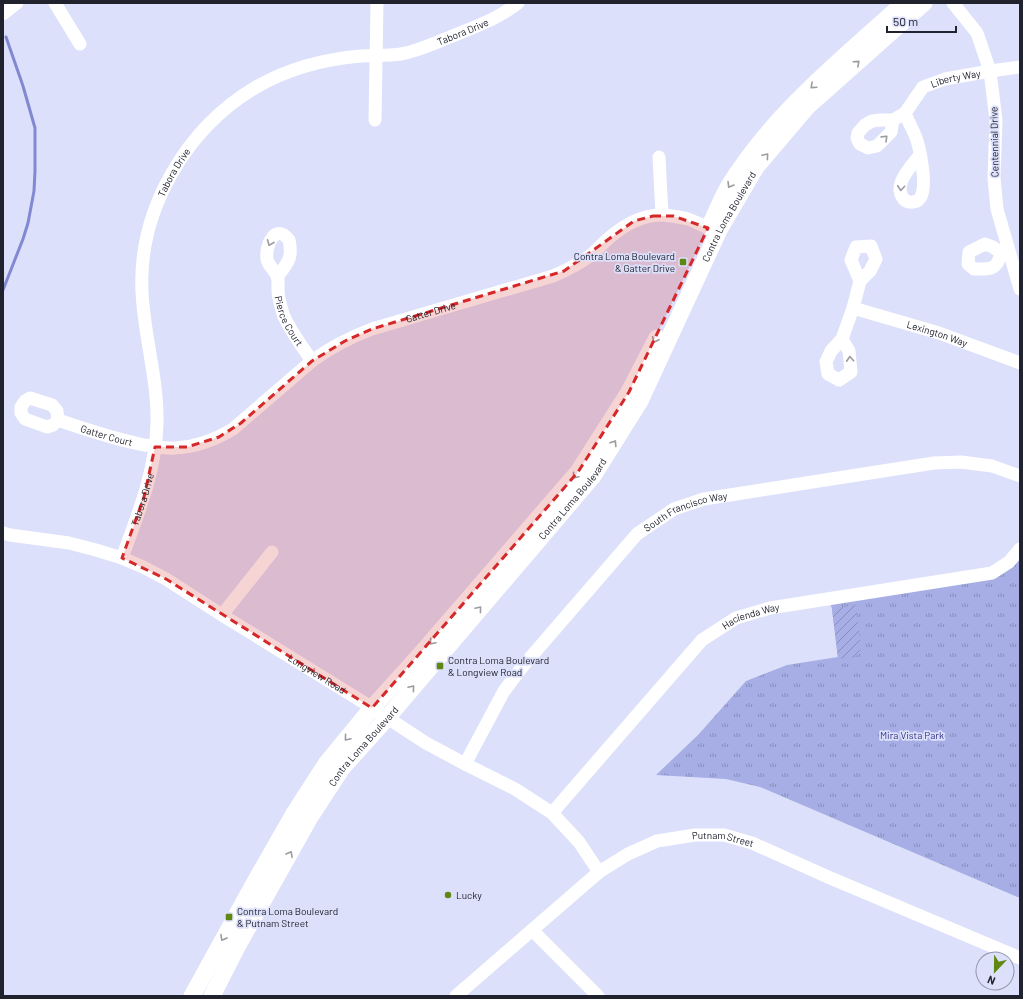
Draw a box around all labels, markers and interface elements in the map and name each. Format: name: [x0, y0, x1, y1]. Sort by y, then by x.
scale bar: [887, 8, 956, 34]
text: 50 m: [893, 14, 918, 28]
street label: Tabora Drive: [435, 16, 490, 48]
one-way arrow: [852, 61, 859, 68]
street label: Liberty Way: [929, 67, 982, 90]
one-way arrow: [810, 81, 818, 89]
street label: Centennial Drive: [987, 107, 1001, 177]
one-way arrow: [880, 135, 888, 143]
street label: Tabora Drive: [155, 145, 193, 199]
one-way arrow: [761, 153, 768, 160]
street label: Contra Loma Boulevard: [699, 169, 758, 264]
one-way arrow: [727, 181, 735, 188]
one-way arrow: [897, 185, 906, 191]
one-way arrow: [267, 239, 275, 246]
place label: Contra Loma Boulevard & Gatter Drive: [574, 250, 675, 274]
marker: Contra Loma Boulevard & Gatter Drive: [678, 257, 688, 267]
street label: Pierce Court: [273, 295, 306, 349]
street label: Gatter Drive: [404, 299, 457, 325]
street label: Lexington Way: [905, 318, 970, 349]
one-way arrow: [652, 336, 660, 344]
one-way arrow: [845, 356, 854, 362]
street label: Gatter Court: [79, 422, 134, 448]
one-way arrow: [609, 440, 616, 447]
street label: Contra Loma Boulevard: [536, 456, 609, 542]
one-way arrow: [573, 471, 580, 479]
street label: Tabora Drive: [128, 472, 156, 527]
street label: South Francisco Way: [641, 489, 728, 534]
street label: Hacienda Way: [719, 601, 781, 632]
one-way arrow: [475, 607, 482, 614]
one-way arrow: [429, 637, 436, 645]
street label: Longview Road: [286, 651, 348, 696]
place label: Contra Loma Boulevard & Longview Road: [448, 654, 549, 678]
marker: Contra Loma Boulevard & Longview Road: [435, 661, 445, 671]
one-way arrow: [408, 686, 415, 693]
street label: Contra Loma Boulevard: [326, 704, 400, 788]
park label: Mira Vista Park: [880, 729, 944, 741]
one-way arrow: [344, 734, 351, 741]
street label: Putnam Street: [691, 829, 756, 849]
one-way arrow: [285, 851, 292, 858]
place label: Lucky: [456, 889, 482, 901]
marker: Lucky: [443, 890, 453, 900]
place label: Contra Loma Boulevard & Putnam Street: [237, 905, 338, 929]
marker: Contra Loma Boulevard & Putnam Street: [224, 912, 234, 922]
one-way arrow: [221, 934, 228, 942]
north arrow: [975, 951, 1015, 991]
text: N: [985, 973, 997, 988]

